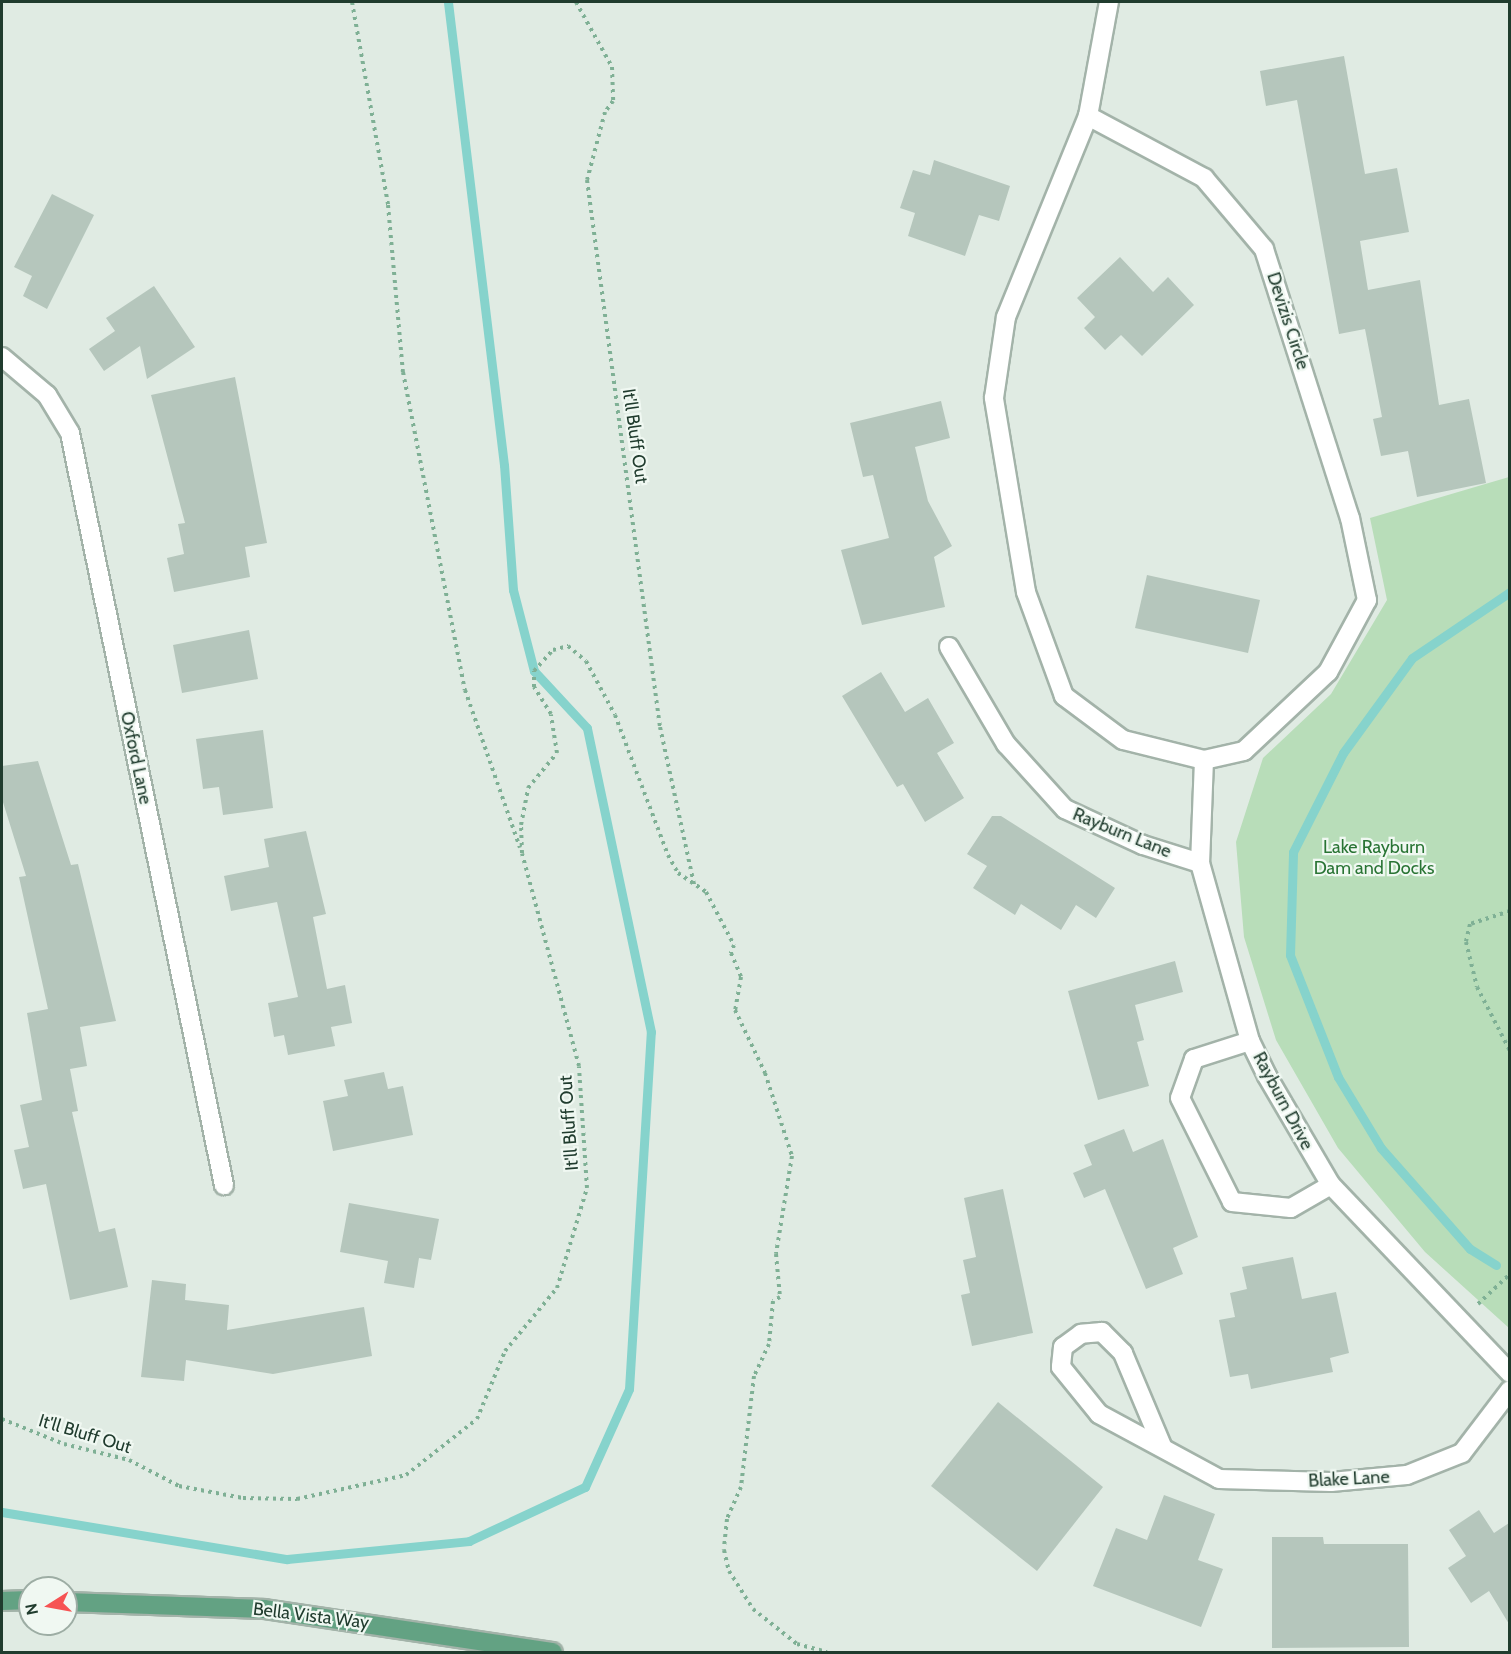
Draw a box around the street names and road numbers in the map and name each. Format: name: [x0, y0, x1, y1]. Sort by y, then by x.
street label: Devizis Circle: [1262, 270, 1314, 372]
street label: It'll Bluff Out: [618, 387, 652, 485]
street label: Oxford Lane: [116, 710, 156, 806]
street label: Rayburn Lane: [1070, 803, 1174, 863]
street label: Rayburn Drive: [1248, 1048, 1318, 1154]
street label: It'll Bluff Out: [555, 1075, 583, 1171]
street label: It'll Bluff Out: [36, 1410, 134, 1458]
street label: Blake Lane: [1308, 1466, 1390, 1492]
street label: Bella Vista Way: [252, 1598, 370, 1634]

